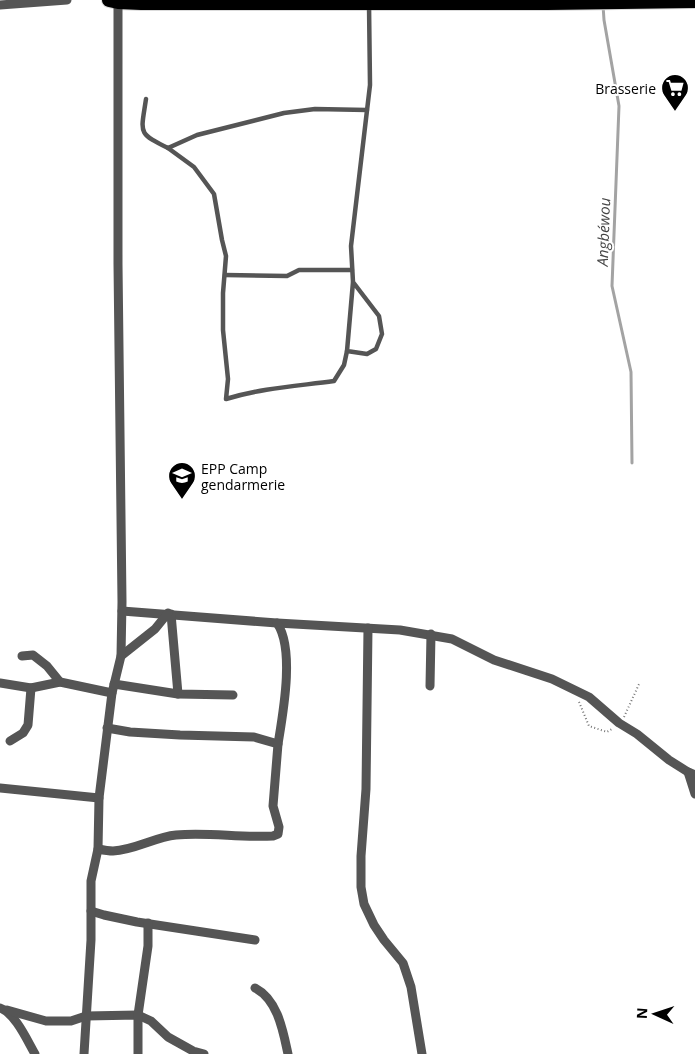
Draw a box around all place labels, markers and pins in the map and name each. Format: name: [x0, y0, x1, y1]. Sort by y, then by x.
supermarket icon: Brasserie: [660, 73, 690, 112]
place label: Brasserie: [595, 79, 656, 98]
place label: EPP Camp gendarmerie: [201, 459, 285, 494]
school or university icon: EPP Camp gendarmerie: [167, 461, 197, 500]

